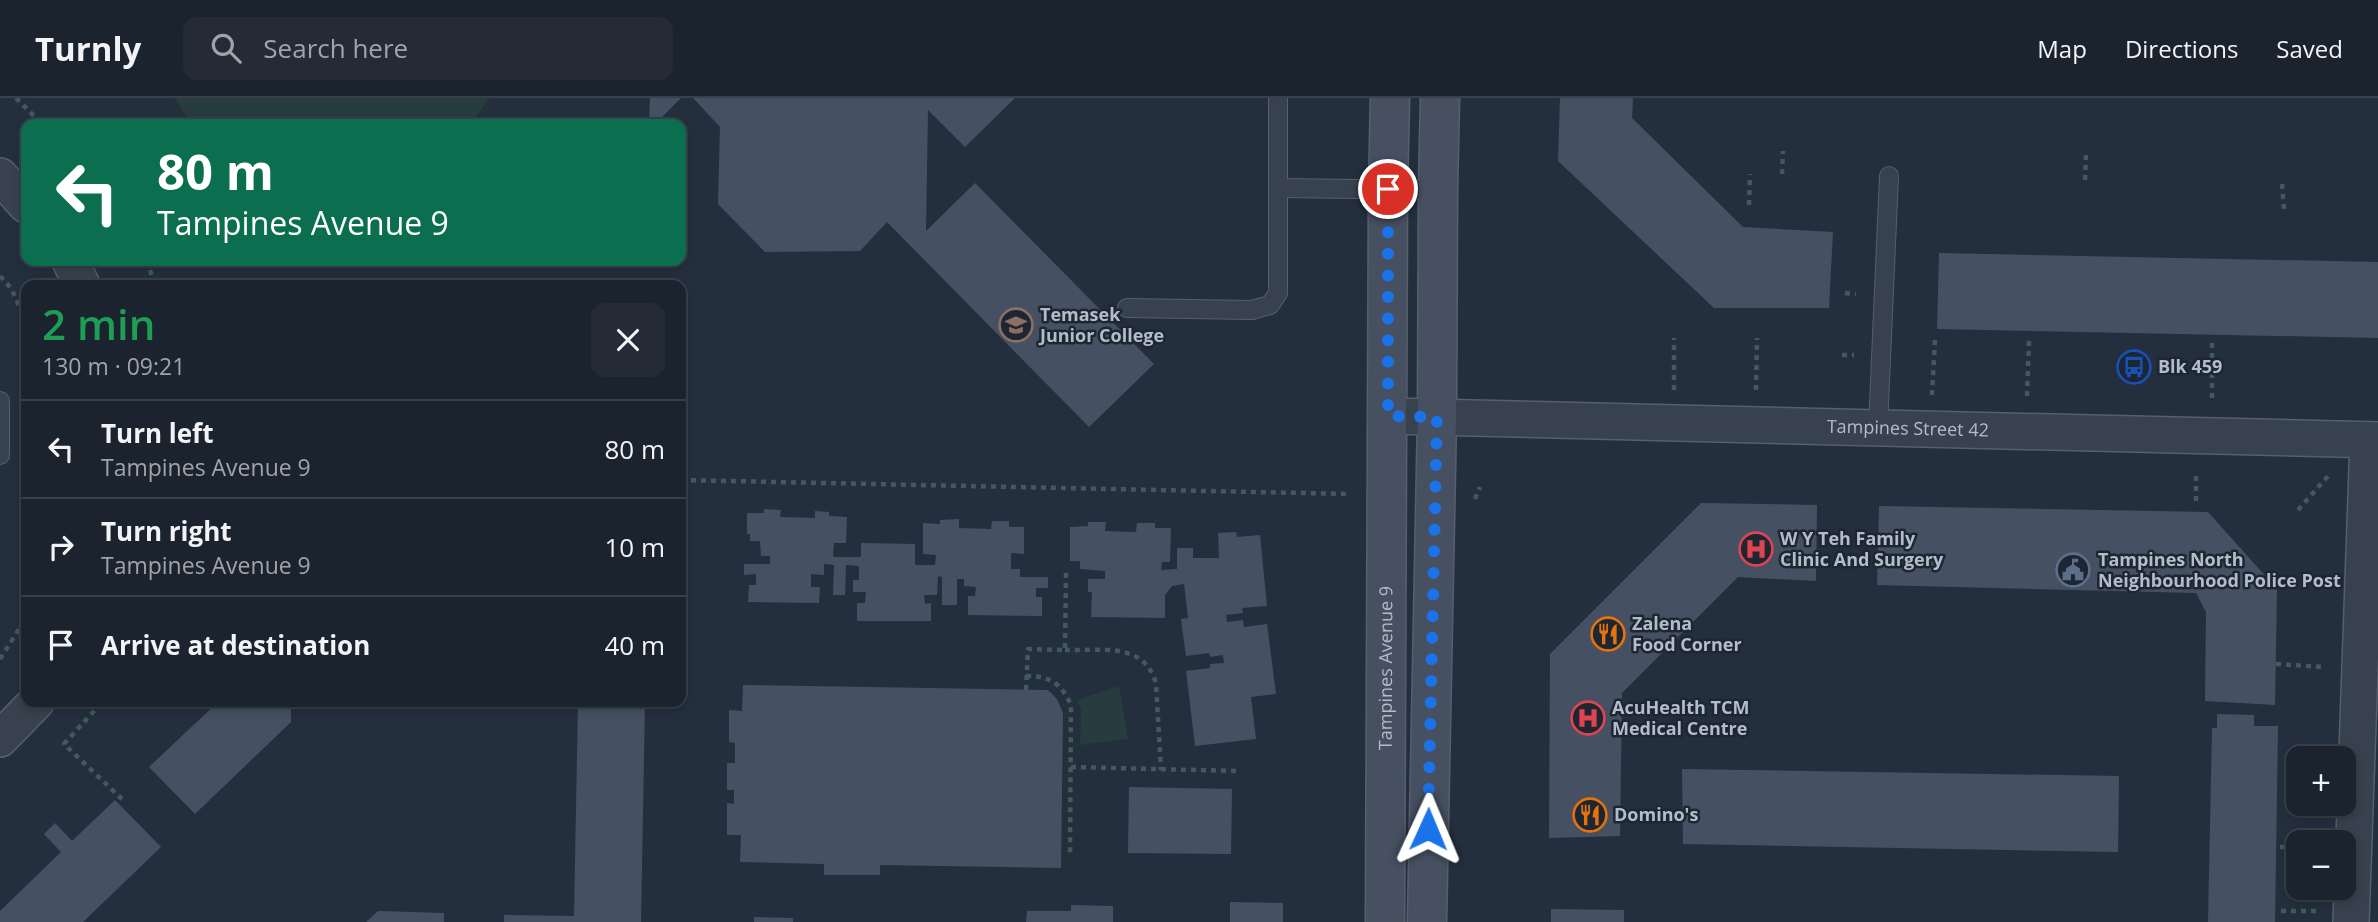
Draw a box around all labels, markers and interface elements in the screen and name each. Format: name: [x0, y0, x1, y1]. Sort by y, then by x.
search box: [183, 17, 673, 80]
text: Turnly: [35, 26, 141, 71]
icon: search: [207, 29, 245, 67]
text: Search here: [263, 30, 408, 66]
text: Map: [2037, 32, 2087, 65]
text: Directions: [2125, 32, 2238, 65]
text: Saved: [2276, 32, 2343, 65]
text: 80 m: [157, 138, 274, 204]
icon: left: [42, 147, 133, 238]
pin: [1358, 159, 1418, 219]
icon: arrive: [1369, 170, 1407, 208]
text: Tampines Avenue 9: [157, 201, 449, 244]
text: 2 min: [42, 295, 155, 352]
place label: Temasek Junior College: [1038, 302, 1164, 347]
button: close: [591, 303, 665, 377]
school or university icon: Temasek Junior College: [997, 306, 1035, 344]
bus stop icon: Blk 459: [2115, 348, 2153, 386]
text: 130 m · 09:21: [42, 350, 185, 382]
place label: Blk 459: [2158, 354, 2222, 378]
street label: Tampines Street 42: [1827, 414, 1989, 442]
text: Turn left: [101, 415, 213, 451]
icon: left: [42, 430, 80, 468]
text: 80 m: [604, 431, 665, 467]
text: Tampines Avenue 9: [101, 451, 311, 483]
text: Turn right: [101, 513, 232, 549]
place label: W Y Teh Family Clinic And Surgery: [1780, 526, 1944, 571]
icon: right: [42, 528, 80, 566]
text: 10 m: [604, 529, 665, 565]
hospital icon: W Y Teh Family Clinic And Surgery: [1737, 530, 1775, 568]
place label: Tampines North Neighbourhood Police Post: [2098, 547, 2341, 592]
text: Tampines Avenue 9: [101, 549, 311, 581]
public building icon: Tampines North Neighbourhood Police Post: [2054, 551, 2092, 589]
street label: Tampines Avenue 9: [1373, 586, 1397, 750]
place label: Zalena Food Corner: [1632, 611, 1742, 656]
restaurant icon: Zalena Food Corner: [1589, 615, 1627, 653]
icon: arrive: [42, 626, 80, 664]
text: Arrive at destination: [101, 627, 370, 663]
text: 40 m: [604, 627, 665, 663]
place label: AcuHealth TCM Medical Centre: [1612, 695, 1749, 740]
hospital icon: AcuHealth TCM Medical Centre: [1569, 699, 1607, 737]
map controls: [2286, 746, 2356, 900]
button: +: [2286, 746, 2356, 816]
position arrow: [1391, 792, 1465, 866]
restaurant icon: Domino's: [1571, 796, 1609, 834]
place label: Domino's: [1614, 802, 1698, 826]
button: −: [2286, 830, 2356, 900]

